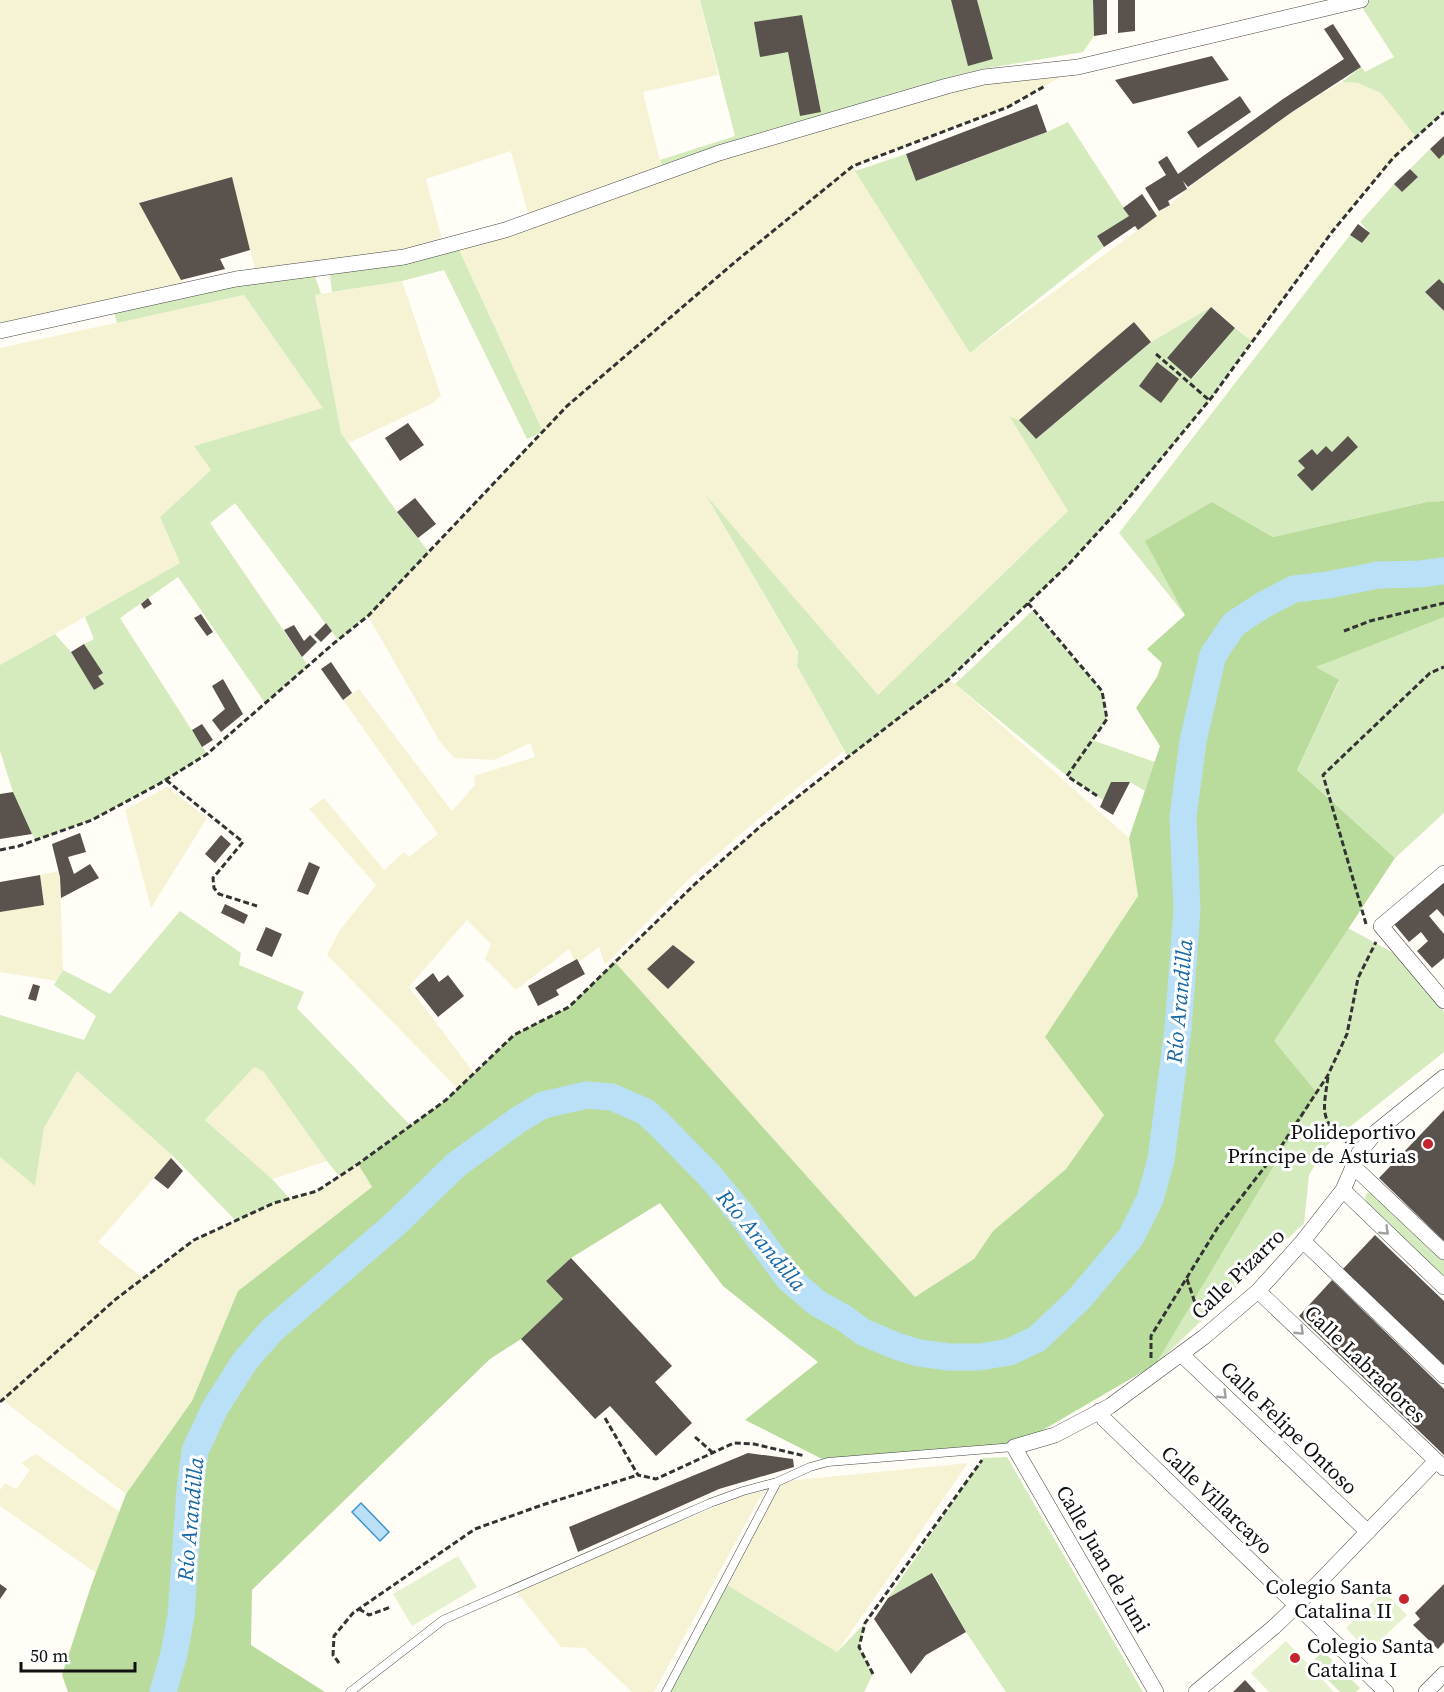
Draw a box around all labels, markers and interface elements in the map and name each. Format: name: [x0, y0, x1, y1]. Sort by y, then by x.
water label: Río Arandilla: [1159, 937, 1199, 1065]
place label: Polideportivo Príncipe de Asturias: [1227, 1117, 1416, 1170]
marker: Polideportivo Príncipe de Asturias: [1421, 1137, 1435, 1151]
water label: Río Arandilla: [710, 1182, 814, 1298]
street label: Calle Pizarro: [1184, 1221, 1291, 1326]
one-way arrow: [1378, 1223, 1389, 1234]
street label: Calle Labradores: [1298, 1298, 1432, 1429]
one-way arrow: [1293, 1324, 1304, 1335]
street label: Calle Felipe Ontoso: [1214, 1355, 1364, 1501]
one-way arrow: [1216, 1387, 1227, 1398]
street label: Calle Villarcayo: [1155, 1439, 1280, 1561]
water label: Río Arandilla: [170, 1455, 210, 1583]
street label: Calle Juan de Juni: [1049, 1480, 1157, 1638]
place label: Colegio Santa Catalina II: [1265, 1572, 1392, 1625]
marker: Colegio Santa Catalina II: [1397, 1592, 1411, 1606]
place label: Colegio Santa Catalina I: [1307, 1631, 1434, 1684]
scale bar: [21, 1635, 135, 1673]
text: 50 m: [30, 1643, 68, 1668]
marker: Colegio Santa Catalina I: [1288, 1651, 1302, 1665]

